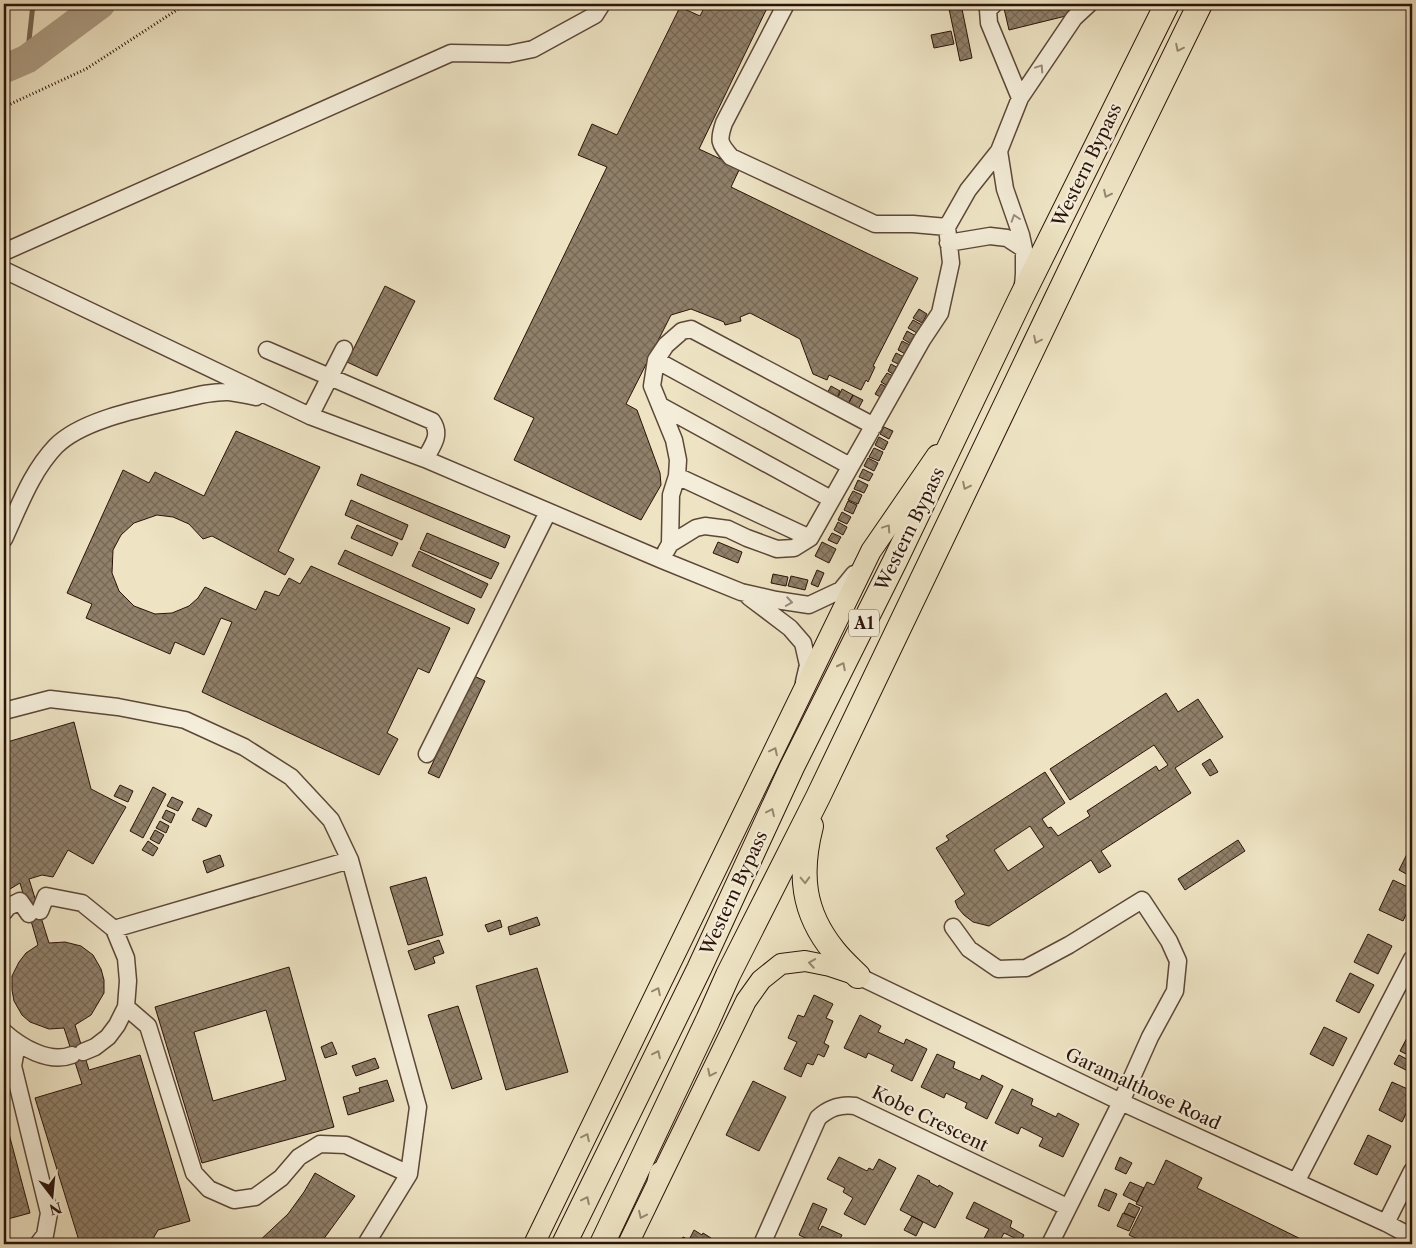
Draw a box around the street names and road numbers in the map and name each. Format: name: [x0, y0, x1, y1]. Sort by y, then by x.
street label: Western Bypass: [1047, 100, 1126, 231]
street label: Western Bypass: [870, 464, 949, 595]
road number: A1: [849, 610, 879, 636]
street label: Western Bypass: [695, 827, 772, 960]
street label: Garamalthose Road: [1062, 1043, 1224, 1135]
street label: Kobe Crescent: [868, 1081, 992, 1157]

